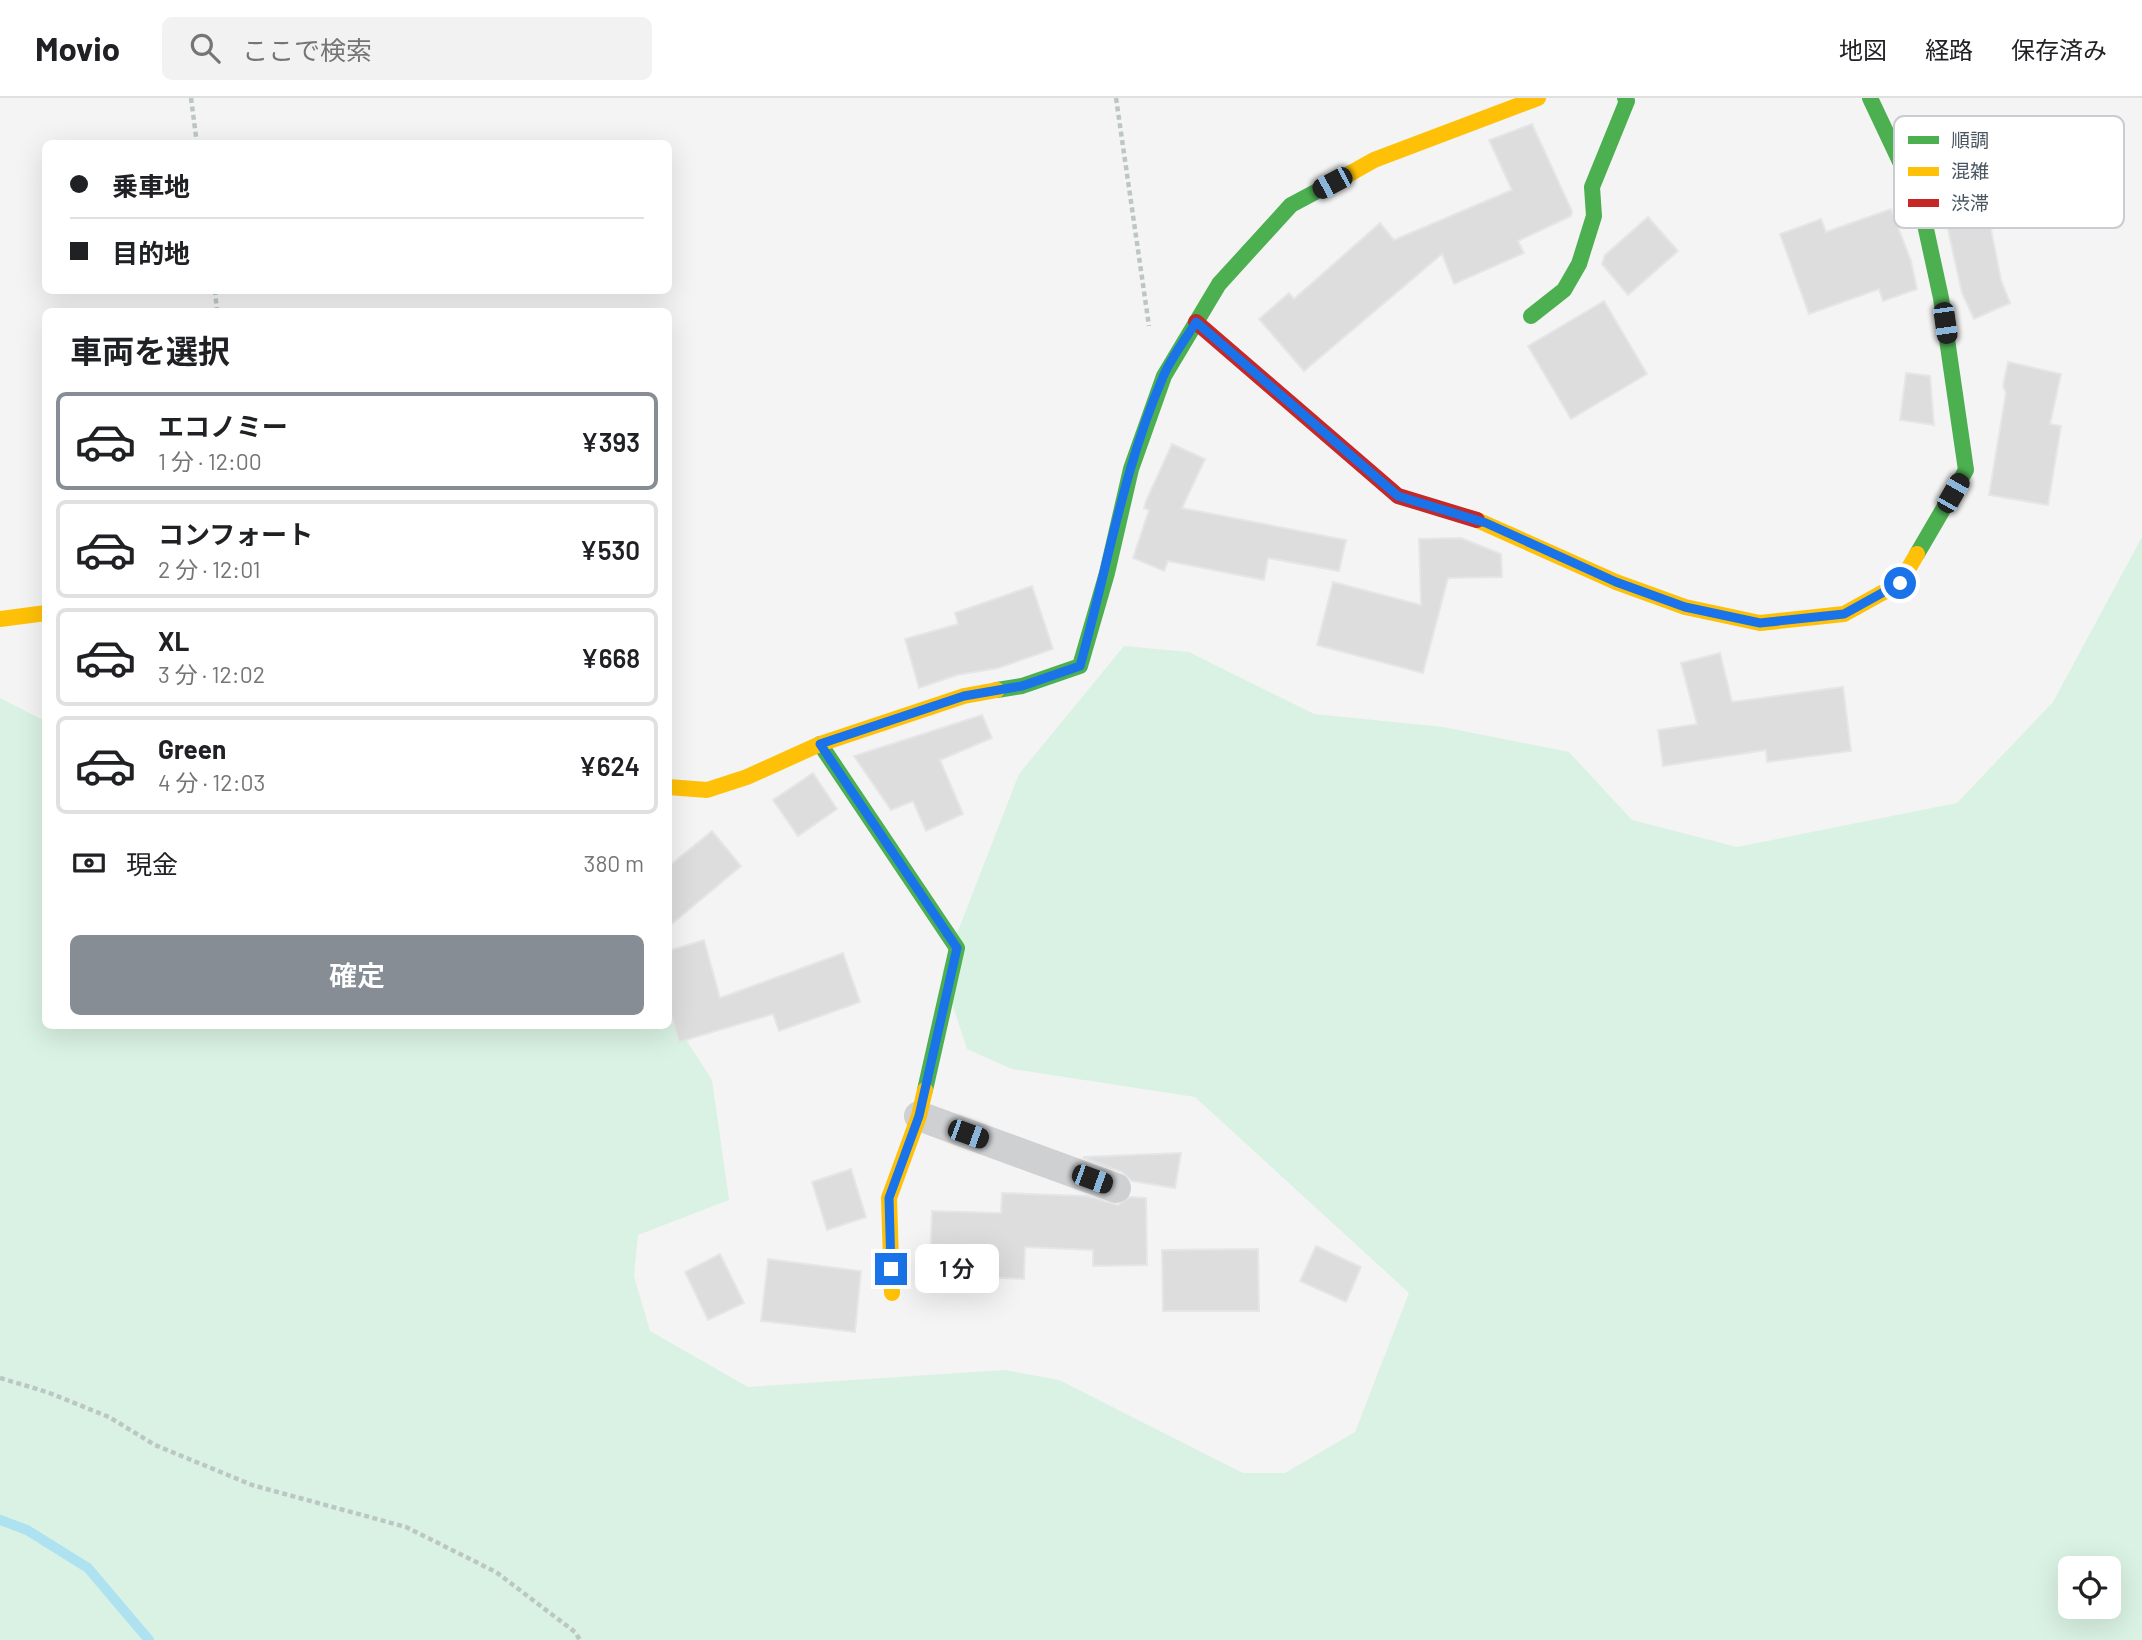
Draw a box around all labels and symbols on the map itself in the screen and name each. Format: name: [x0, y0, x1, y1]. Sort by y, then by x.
legend: [1894, 116, 2124, 228]
text: 順調: [1951, 128, 1989, 151]
text: 混雑: [1951, 159, 1989, 182]
car: [1309, 164, 1356, 202]
text: 渋滞: [1951, 191, 1989, 214]
car: [1932, 301, 1959, 345]
car: [1934, 470, 1973, 516]
route start: [1884, 567, 1916, 599]
car: [945, 1117, 992, 1151]
car: [1069, 1162, 1116, 1196]
callout: 1 分: [916, 1244, 1000, 1294]
route end: [875, 1253, 907, 1285]

